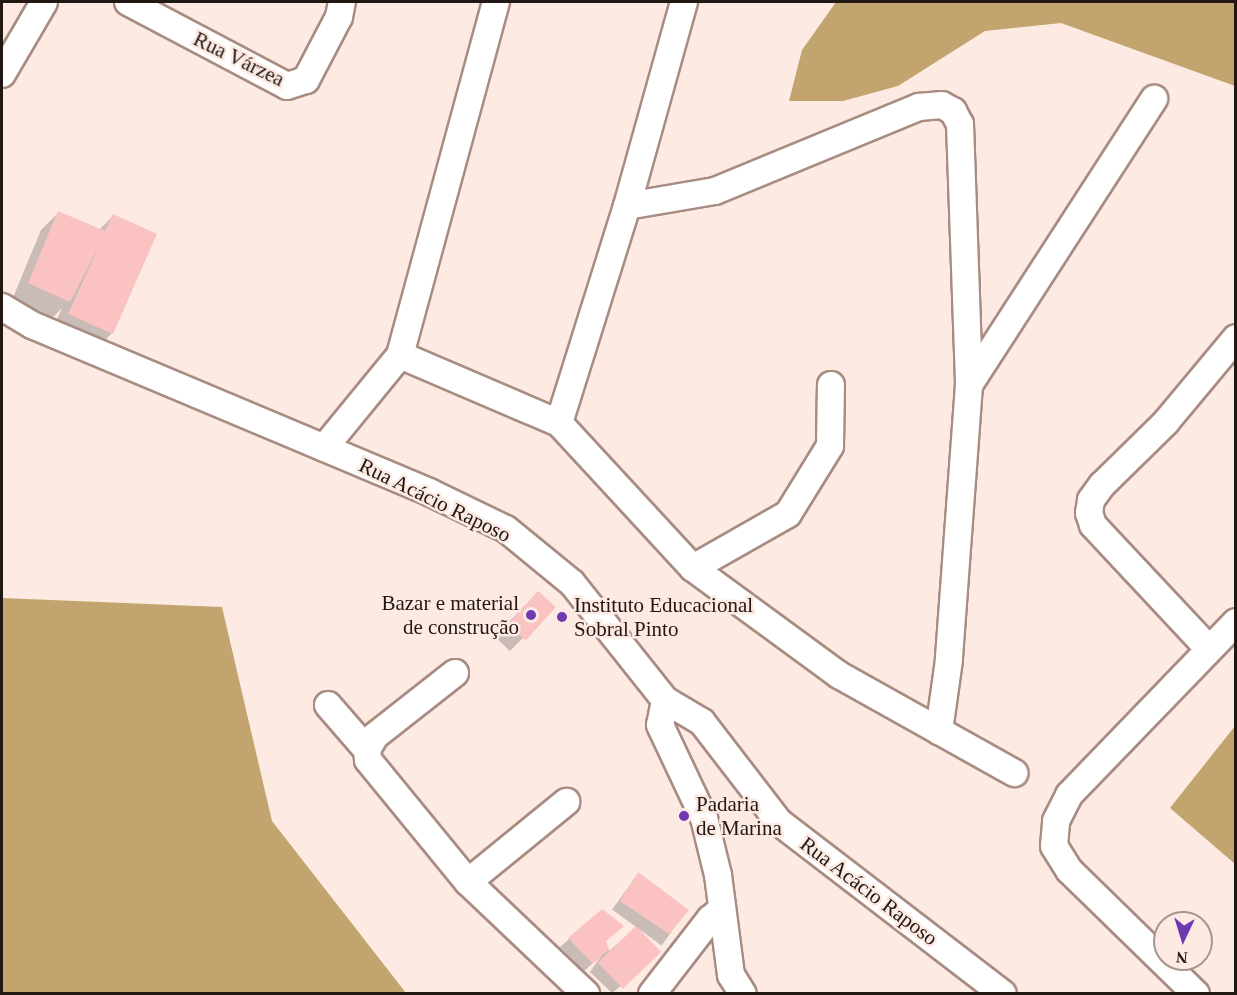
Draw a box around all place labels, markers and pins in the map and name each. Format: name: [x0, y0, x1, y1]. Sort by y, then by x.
place label: Bazar e material de construção: [381, 590, 519, 640]
place label: Instituto Educacional Sobral Pinto: [574, 592, 753, 642]
marker: Bazar e material de construção: [524, 608, 538, 622]
marker: Instituto Educacional Sobral Pinto: [555, 610, 569, 624]
place label: Padaria de Marina: [696, 791, 782, 841]
marker: Padaria de Marina: [677, 809, 691, 823]

